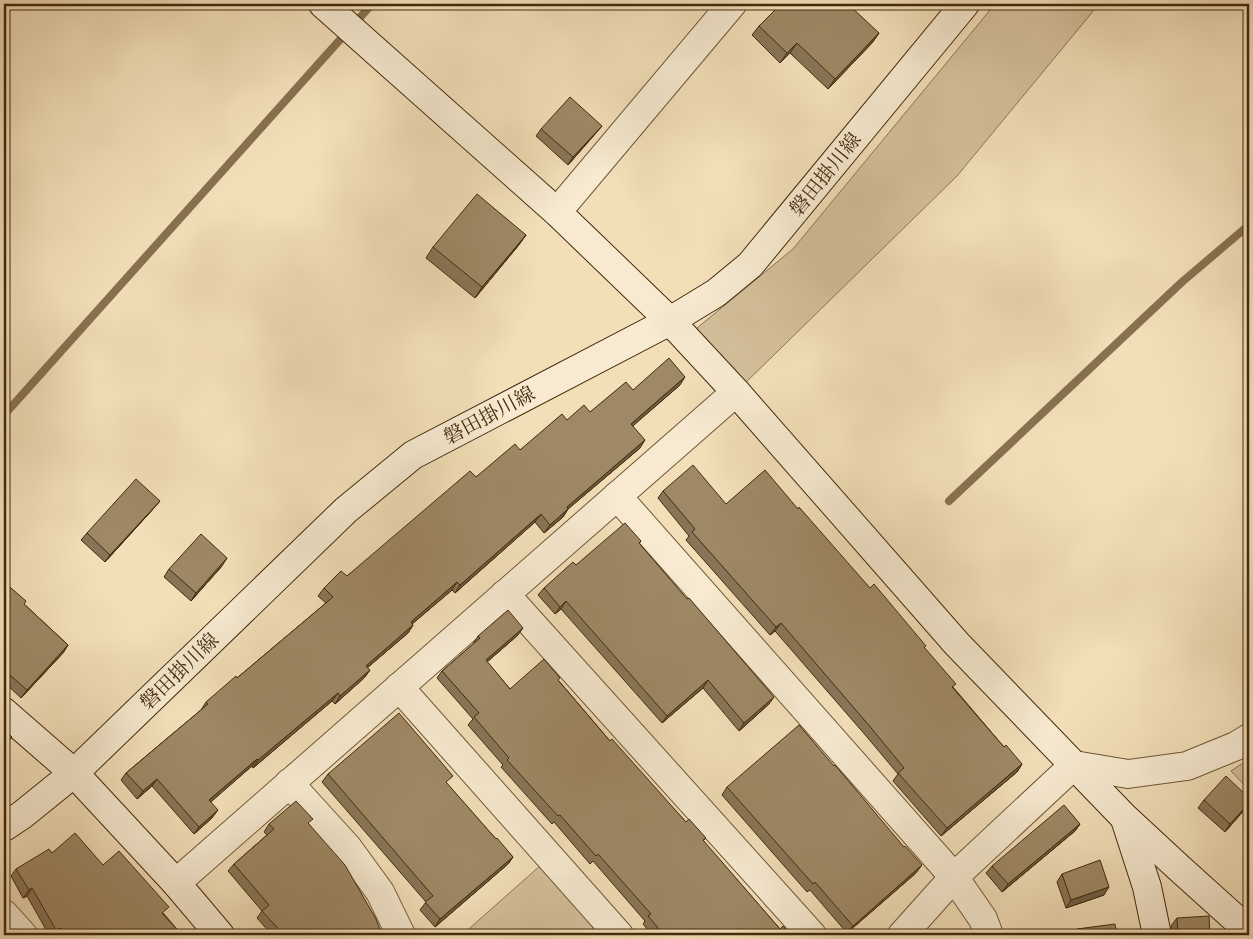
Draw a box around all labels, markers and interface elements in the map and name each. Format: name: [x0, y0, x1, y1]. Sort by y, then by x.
street label: 磐田掛川線: [784, 128, 866, 220]
street label: 磐田掛川線: [439, 381, 539, 449]
street label: 磐田掛川線: [135, 628, 223, 714]

